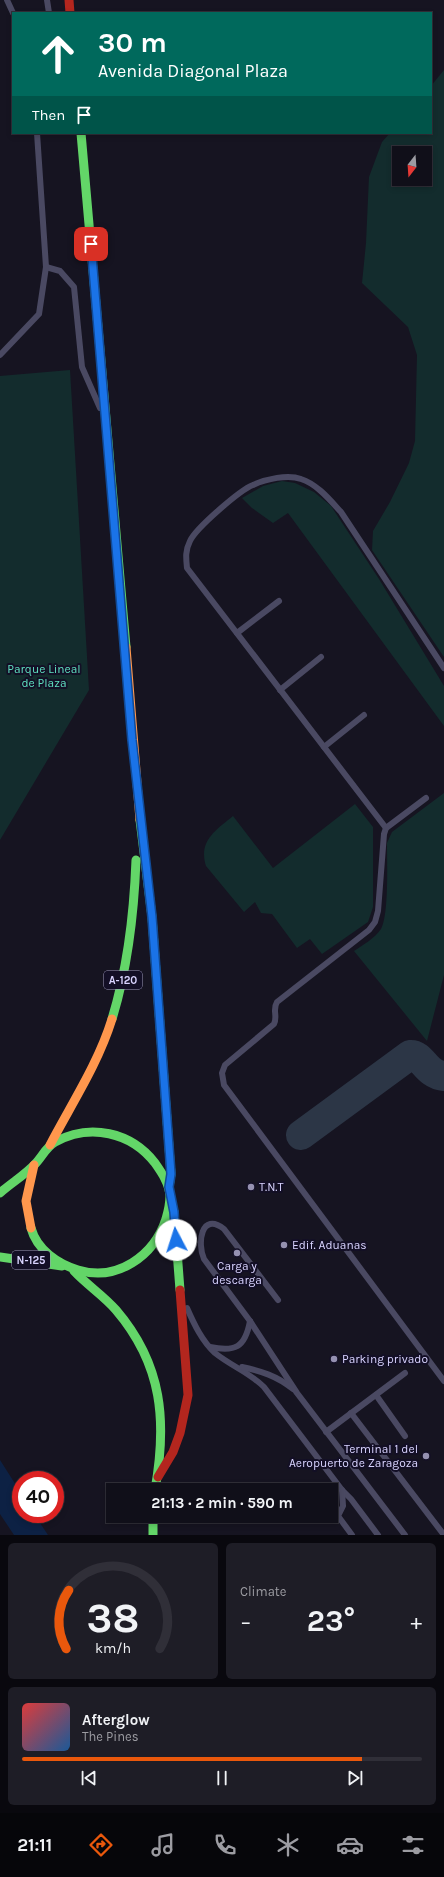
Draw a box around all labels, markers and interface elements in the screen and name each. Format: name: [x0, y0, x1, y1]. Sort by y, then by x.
text: 30 m: [98, 26, 167, 59]
icon: ahead: [32, 28, 84, 80]
text: Avenida Diagonal Plaza: [98, 60, 288, 82]
icon: arrive: [73, 104, 95, 126]
text: Then: [32, 106, 65, 124]
north arrow: [392, 146, 432, 186]
map controls: [392, 146, 432, 186]
pin: [74, 227, 108, 261]
icon: arrive: [80, 233, 102, 255]
park label: Parque Lineal de Plaza: [7, 662, 81, 690]
road number: A-120: [104, 971, 142, 989]
place label: T.N.T: [259, 1180, 284, 1194]
marker: T.N.T: [246, 1182, 256, 1192]
position arrow: [155, 1219, 197, 1261]
place label: Edif. Aduanas: [292, 1238, 367, 1252]
marker: Edif. Aduanas: [279, 1240, 289, 1250]
marker: Carga y descarga: [232, 1248, 242, 1258]
road number: N-125: [12, 1251, 50, 1269]
place label: Carga y descarga: [212, 1259, 262, 1287]
place label: Parking privado: [342, 1352, 428, 1366]
marker: Parking privado: [329, 1354, 339, 1364]
place label: Terminal 1 del Aeropuerto de Zaragoza: [289, 1442, 418, 1470]
marker: Terminal 1 del Aeropuerto de Zaragoza: [421, 1451, 431, 1461]
speed limit sign: 40: [12, 1471, 64, 1523]
text: 21:13 · 2 min · 590 m: [151, 1494, 293, 1512]
text: Climate: [240, 1584, 286, 1599]
text: 38: [87, 1594, 139, 1642]
text: 23°: [307, 1603, 355, 1639]
text: −: [240, 1609, 252, 1635]
text: +: [410, 1609, 422, 1635]
text: km/h: [95, 1640, 131, 1657]
text: Afterglow: [82, 1711, 150, 1729]
text: The Pines: [82, 1729, 139, 1744]
icon: previous: [78, 1767, 100, 1789]
icon: pause: [211, 1767, 233, 1789]
icon: next: [344, 1767, 366, 1789]
icon: directions: [87, 1831, 115, 1859]
icon: music: [149, 1831, 177, 1859]
icon: phone: [211, 1831, 239, 1859]
icon: climate: [274, 1831, 302, 1859]
icon: car: [336, 1831, 364, 1859]
icon: filters: [399, 1831, 427, 1859]
text: 21:11: [17, 1834, 52, 1856]

